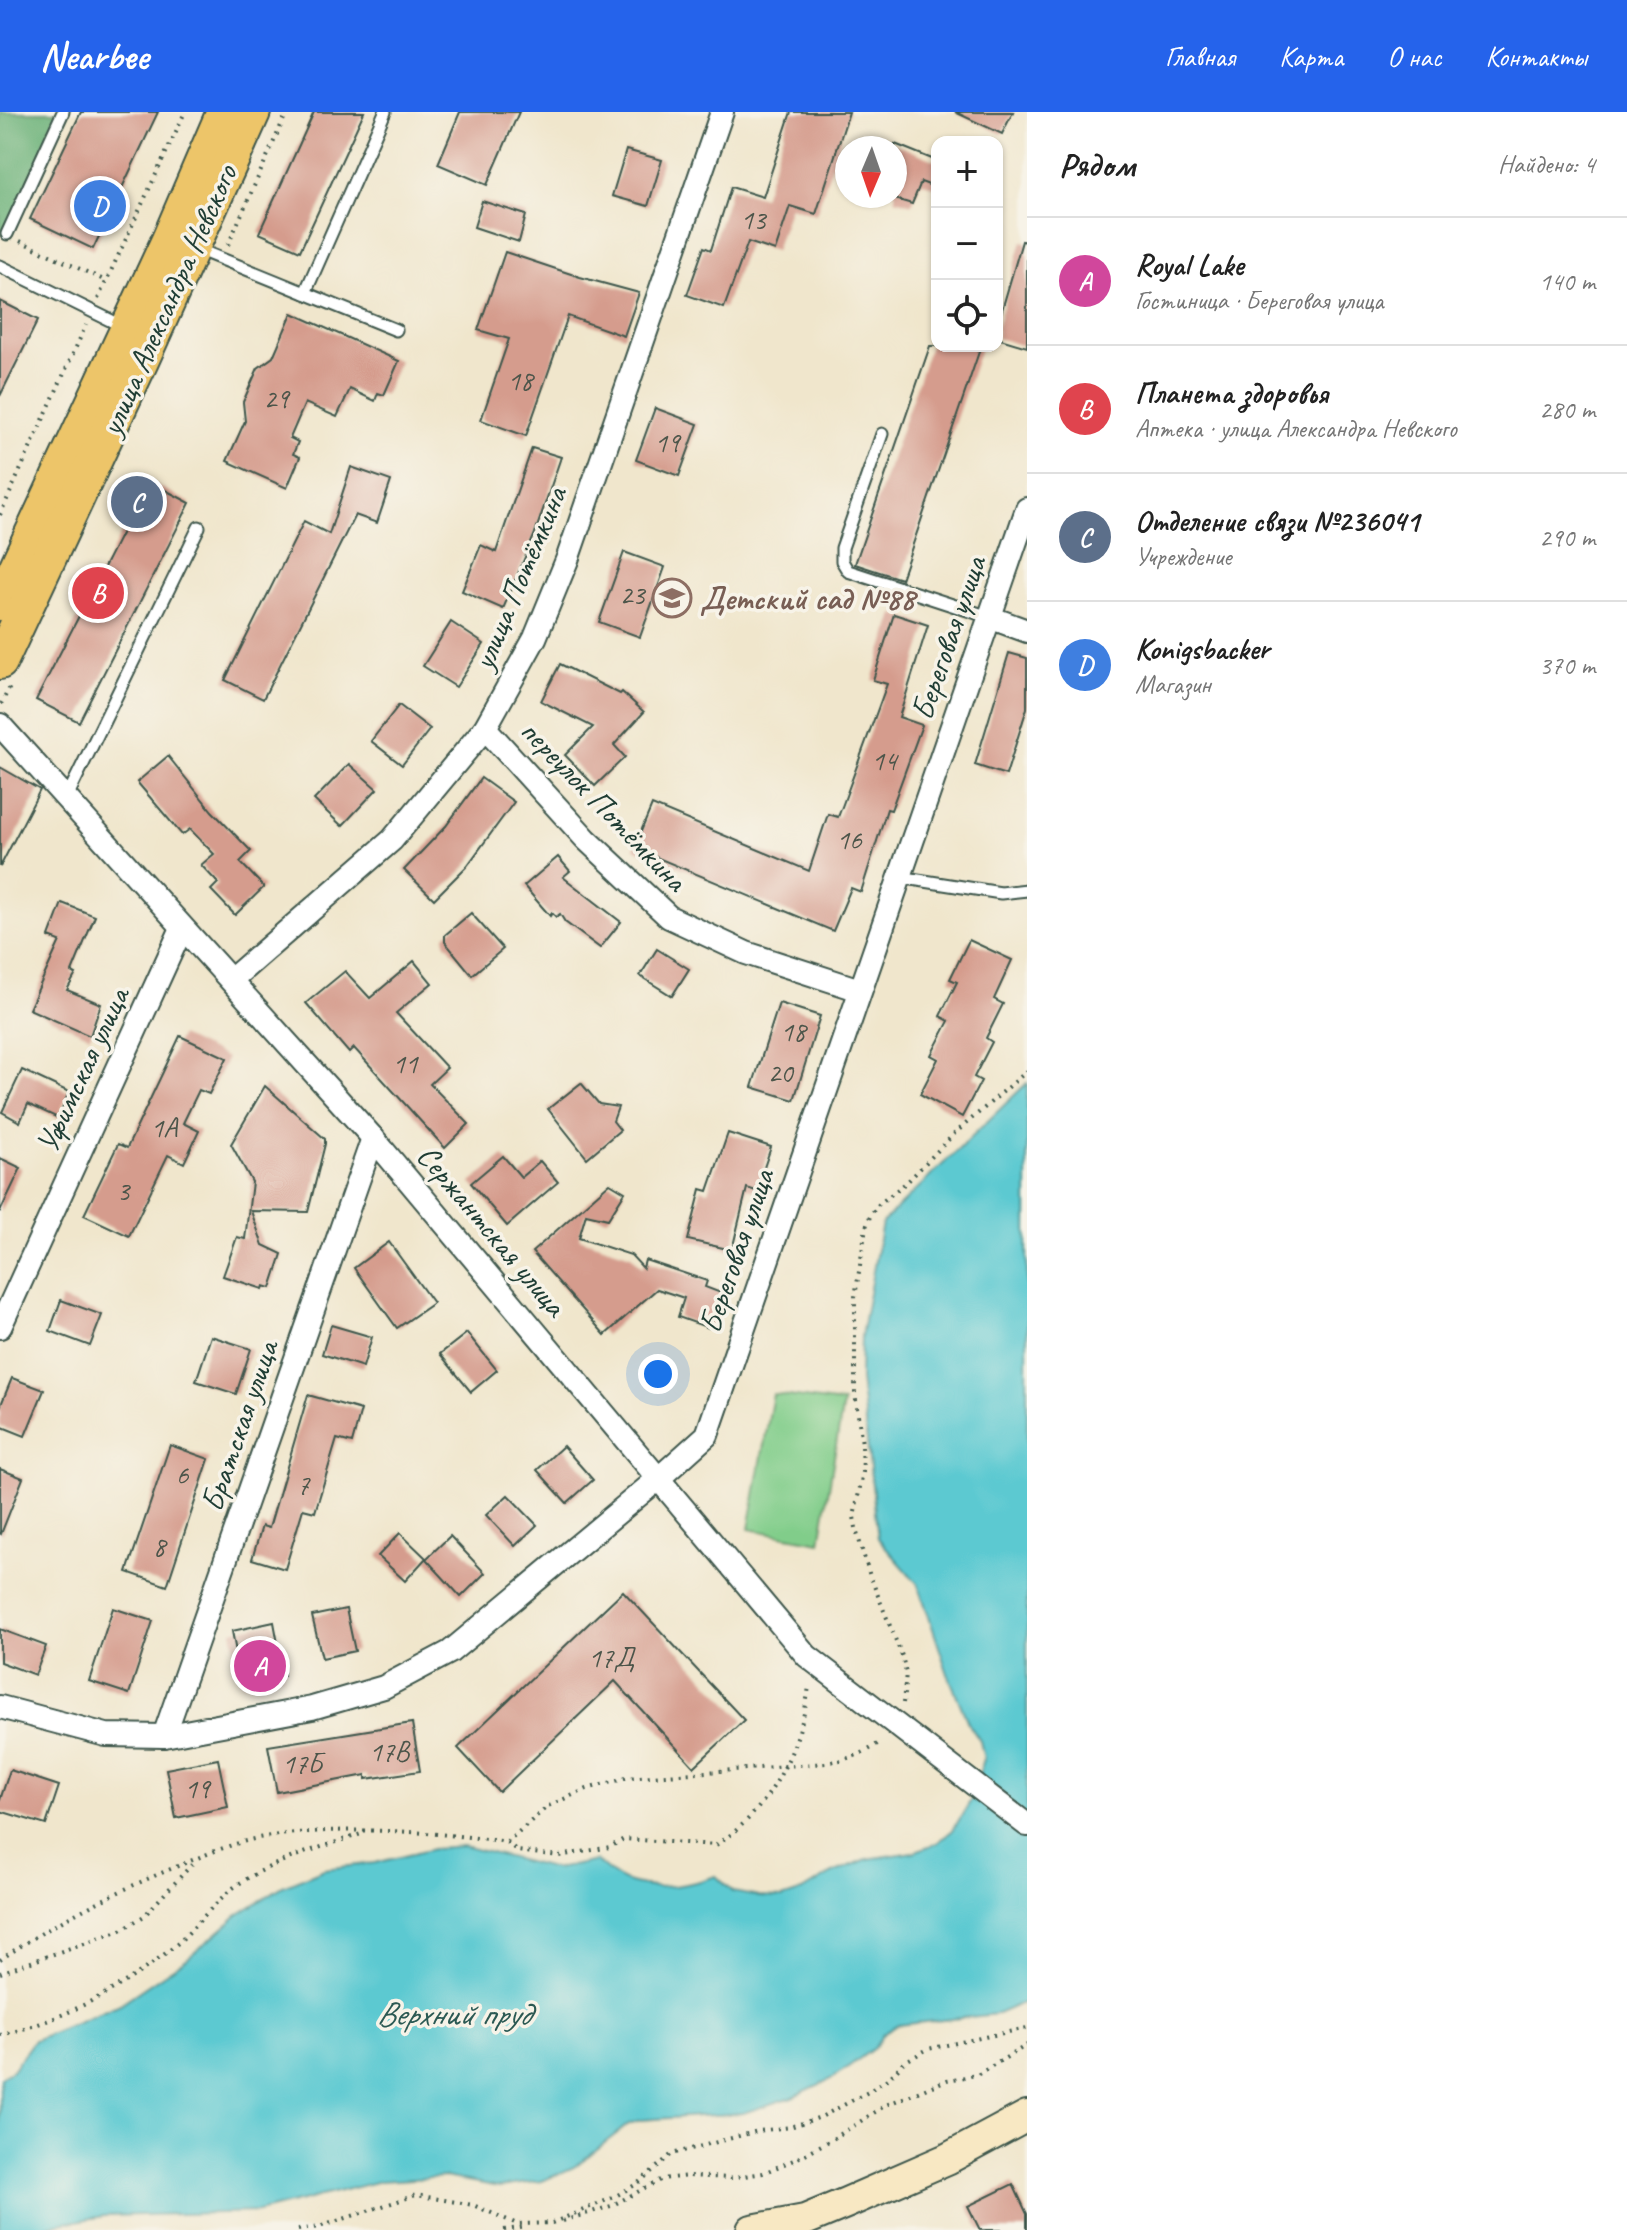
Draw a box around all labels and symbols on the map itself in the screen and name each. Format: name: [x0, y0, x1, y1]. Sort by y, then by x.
north arrow: [835, 136, 907, 208]
street label: улица Александра Невского: [90, 157, 247, 444]
pin: D: [74, 176, 126, 236]
house number: 13: [740, 202, 768, 237]
house number: 18: [507, 363, 535, 398]
house number: 29: [263, 381, 291, 416]
house number: 19: [654, 425, 682, 460]
pin: C: [111, 472, 163, 532]
street label: улица Потёмкина: [462, 479, 577, 678]
street label: Береговая улица: [901, 549, 996, 725]
pin: B: [72, 563, 124, 623]
house number: 23: [619, 577, 647, 612]
school or university icon: Детский сад №88: [651, 577, 693, 619]
place label: Детский сад №88: [700, 578, 918, 619]
street label: переулок Потёмкина: [511, 711, 697, 901]
house number: 14: [871, 743, 899, 778]
house number: 16: [836, 822, 863, 857]
street label: Уфимская улица: [26, 978, 140, 1159]
house number: 18: [780, 1014, 808, 1049]
house number: 11: [392, 1046, 419, 1081]
house number: 20: [767, 1055, 795, 1090]
house number: 1А: [151, 1110, 179, 1145]
street label: Сержантская улица: [408, 1136, 577, 1326]
street label: Береговая улица: [689, 1162, 784, 1338]
house number: 3: [117, 1173, 132, 1208]
street label: Братская улица: [191, 1333, 289, 1517]
your location: [638, 1354, 678, 1394]
house number: 6: [176, 1457, 190, 1492]
house number: 7: [297, 1467, 311, 1502]
house number: 8: [153, 1529, 168, 1564]
pin: A: [234, 1636, 286, 1696]
house number: 17Д: [588, 1640, 636, 1675]
house number: 17В: [369, 1734, 411, 1769]
house number: 17Б: [282, 1746, 326, 1781]
house number: 19: [184, 1771, 212, 1806]
water label: Верхний пруд: [376, 1992, 538, 2035]

